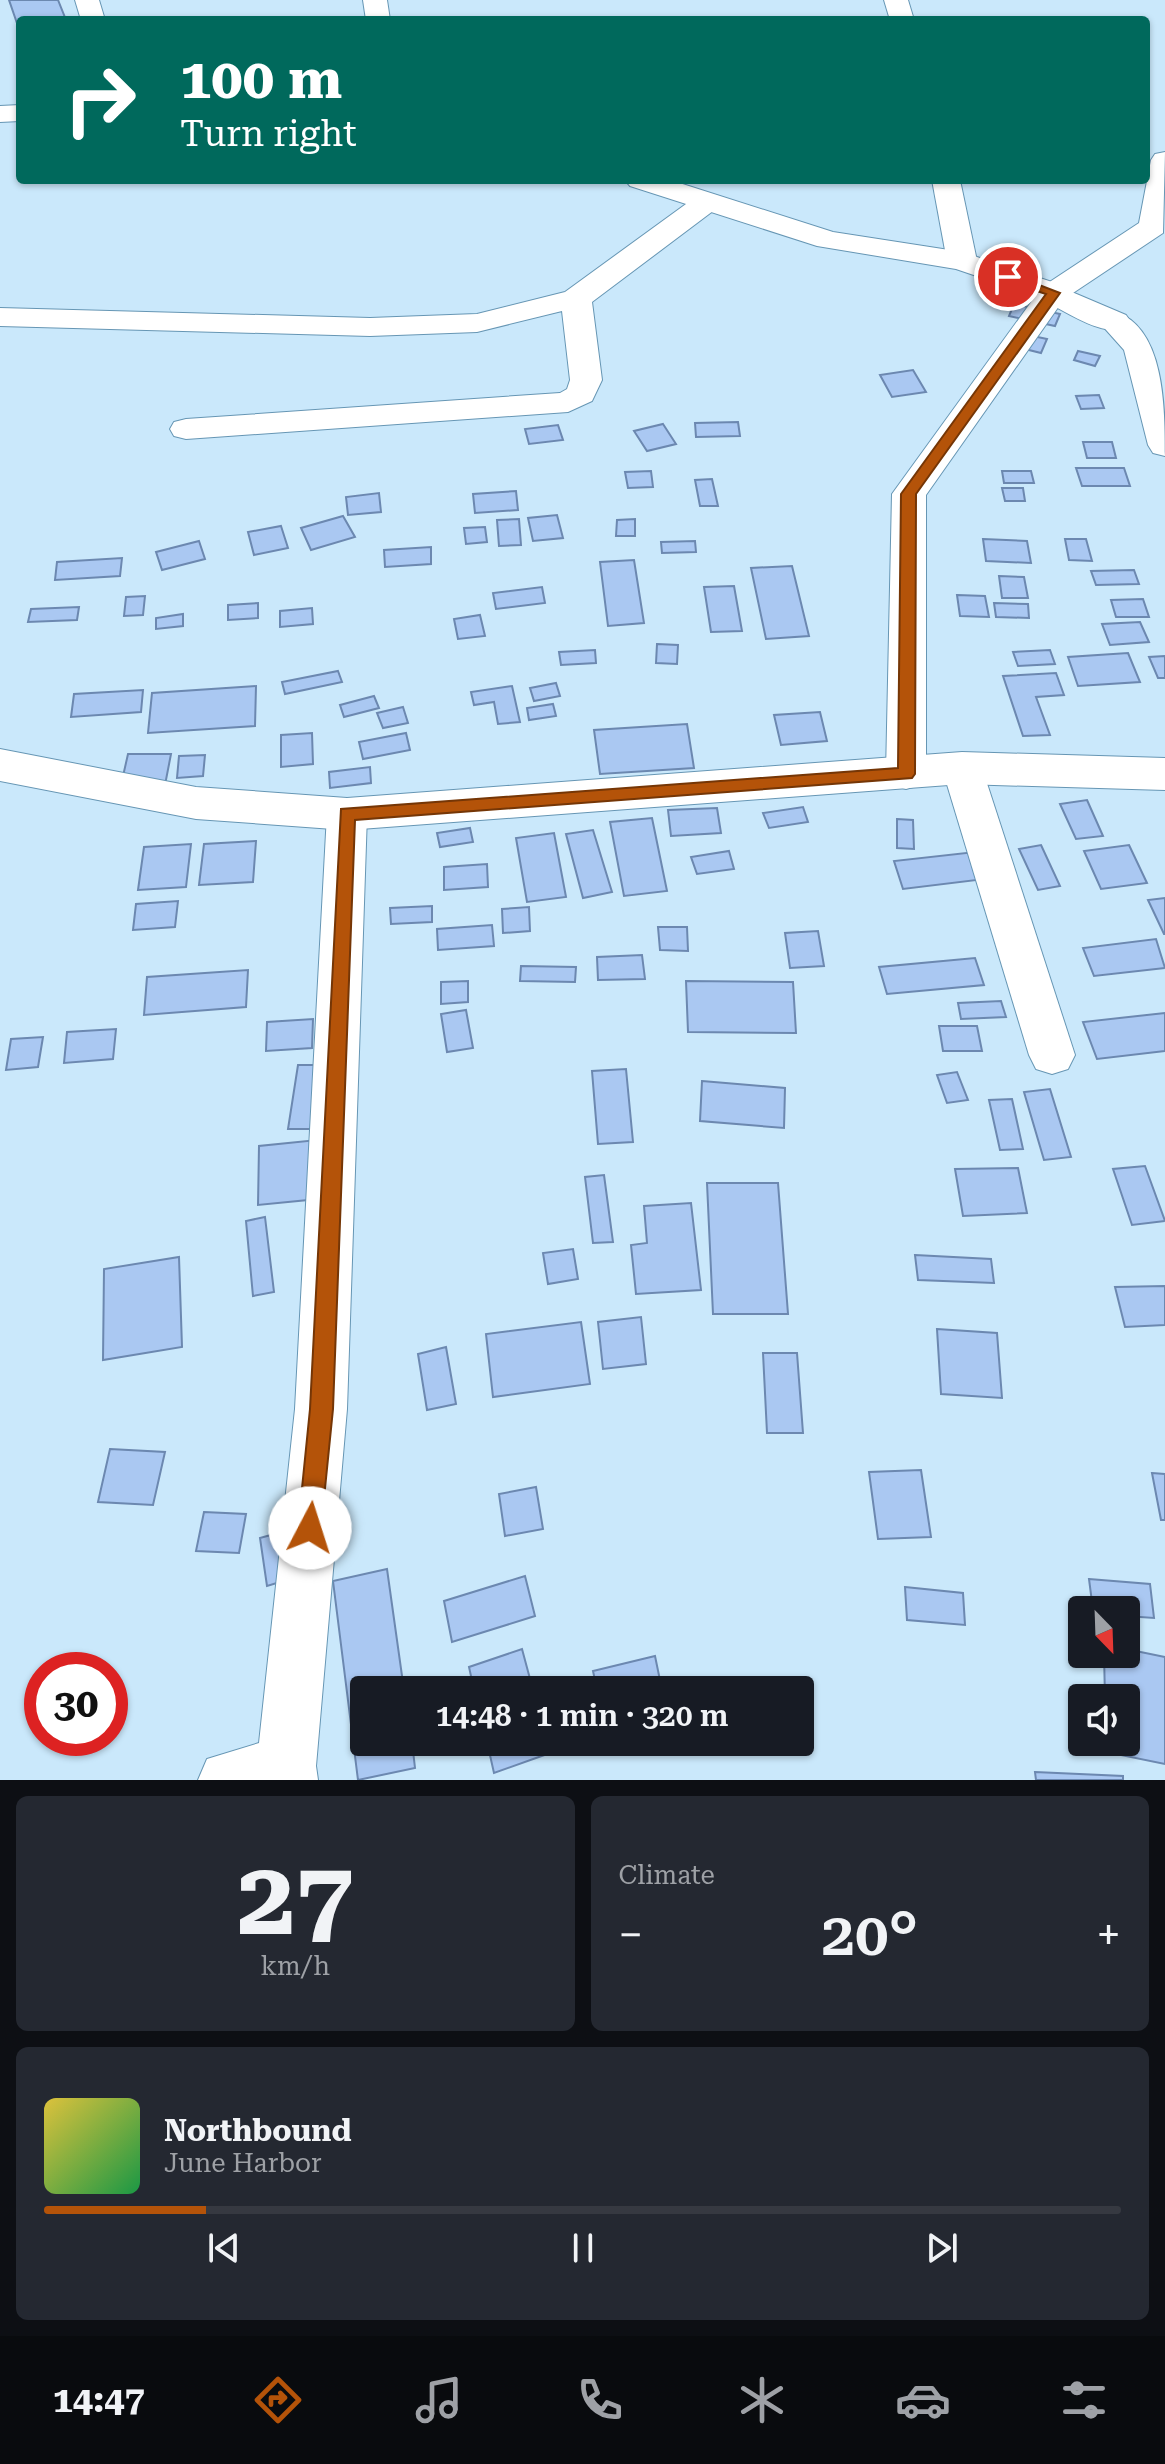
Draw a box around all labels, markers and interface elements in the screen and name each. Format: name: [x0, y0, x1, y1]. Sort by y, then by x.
text: 100 m: [180, 46, 342, 112]
icon: right: [48, 48, 152, 152]
text: Turn right: [180, 113, 357, 155]
pin: [974, 243, 1042, 311]
icon: arrive: [986, 255, 1030, 299]
position arrow: [268, 1486, 352, 1570]
north arrow: [1068, 1596, 1140, 1668]
map controls: [1068, 1596, 1140, 1756]
speed limit sign: 30: [24, 1652, 128, 1756]
button: sound: [1068, 1684, 1140, 1756]
text: 14:48 · 1 min · 320 m: [436, 1698, 728, 1733]
text: 27: [237, 1838, 353, 1959]
text: Climate: [619, 1860, 715, 1890]
text: 20°: [821, 1899, 918, 1970]
text: −: [619, 1909, 643, 1961]
text: +: [1096, 1909, 1121, 1961]
text: km/h: [260, 1951, 330, 1981]
text: Northbound: [164, 2113, 352, 2148]
text: June Harbor: [164, 2148, 322, 2178]
icon: previous: [202, 2226, 246, 2270]
icon: pause: [561, 2226, 605, 2270]
icon: next: [920, 2226, 964, 2270]
icon: directions: [250, 2372, 306, 2428]
icon: music: [411, 2372, 467, 2428]
icon: phone: [572, 2372, 628, 2428]
icon: climate: [734, 2372, 790, 2428]
icon: car: [895, 2372, 951, 2428]
icon: filters: [1056, 2372, 1112, 2428]
text: 14:47: [53, 2379, 145, 2421]

